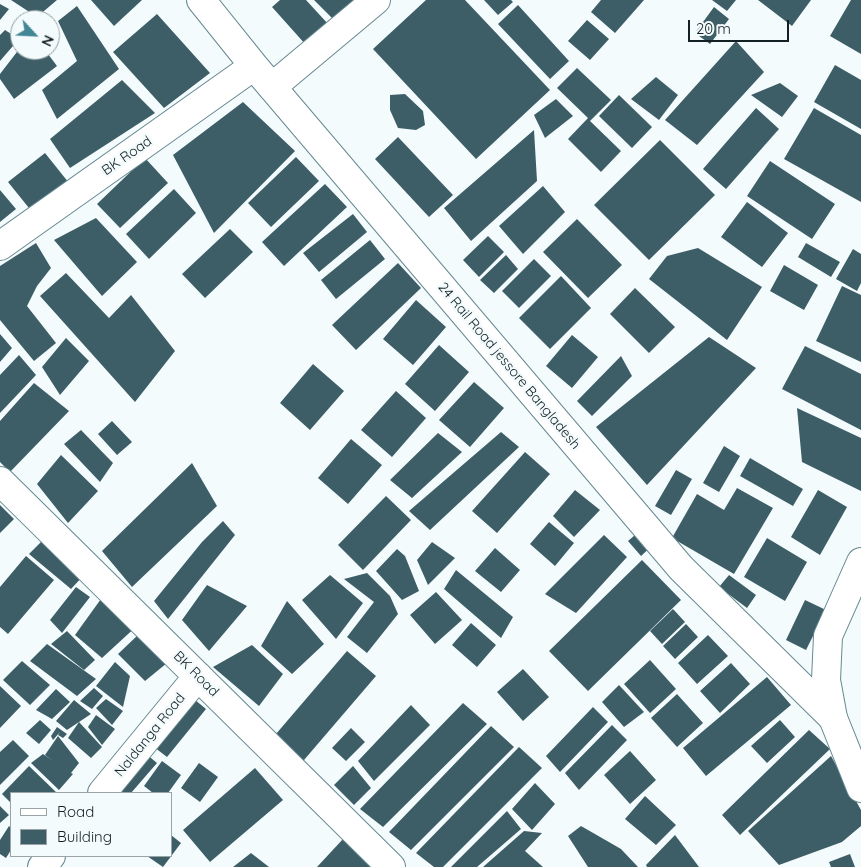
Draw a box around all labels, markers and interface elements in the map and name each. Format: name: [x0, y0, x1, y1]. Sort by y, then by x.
north arrow: [10, 10, 60, 60]
scale bar: [691, 10, 792, 42]
text: 20 m: [696, 19, 731, 38]
text: N: [37, 32, 58, 49]
street label: BK Road: [99, 133, 155, 179]
street label: 24 Rail Road jessore Bangladesh: [434, 279, 584, 453]
street label: BK Road: [170, 648, 222, 700]
street label: Naldanga Road: [111, 690, 189, 780]
legend: [10, 792, 172, 857]
text: Road: [57, 802, 94, 821]
text: Building: [57, 827, 112, 846]

